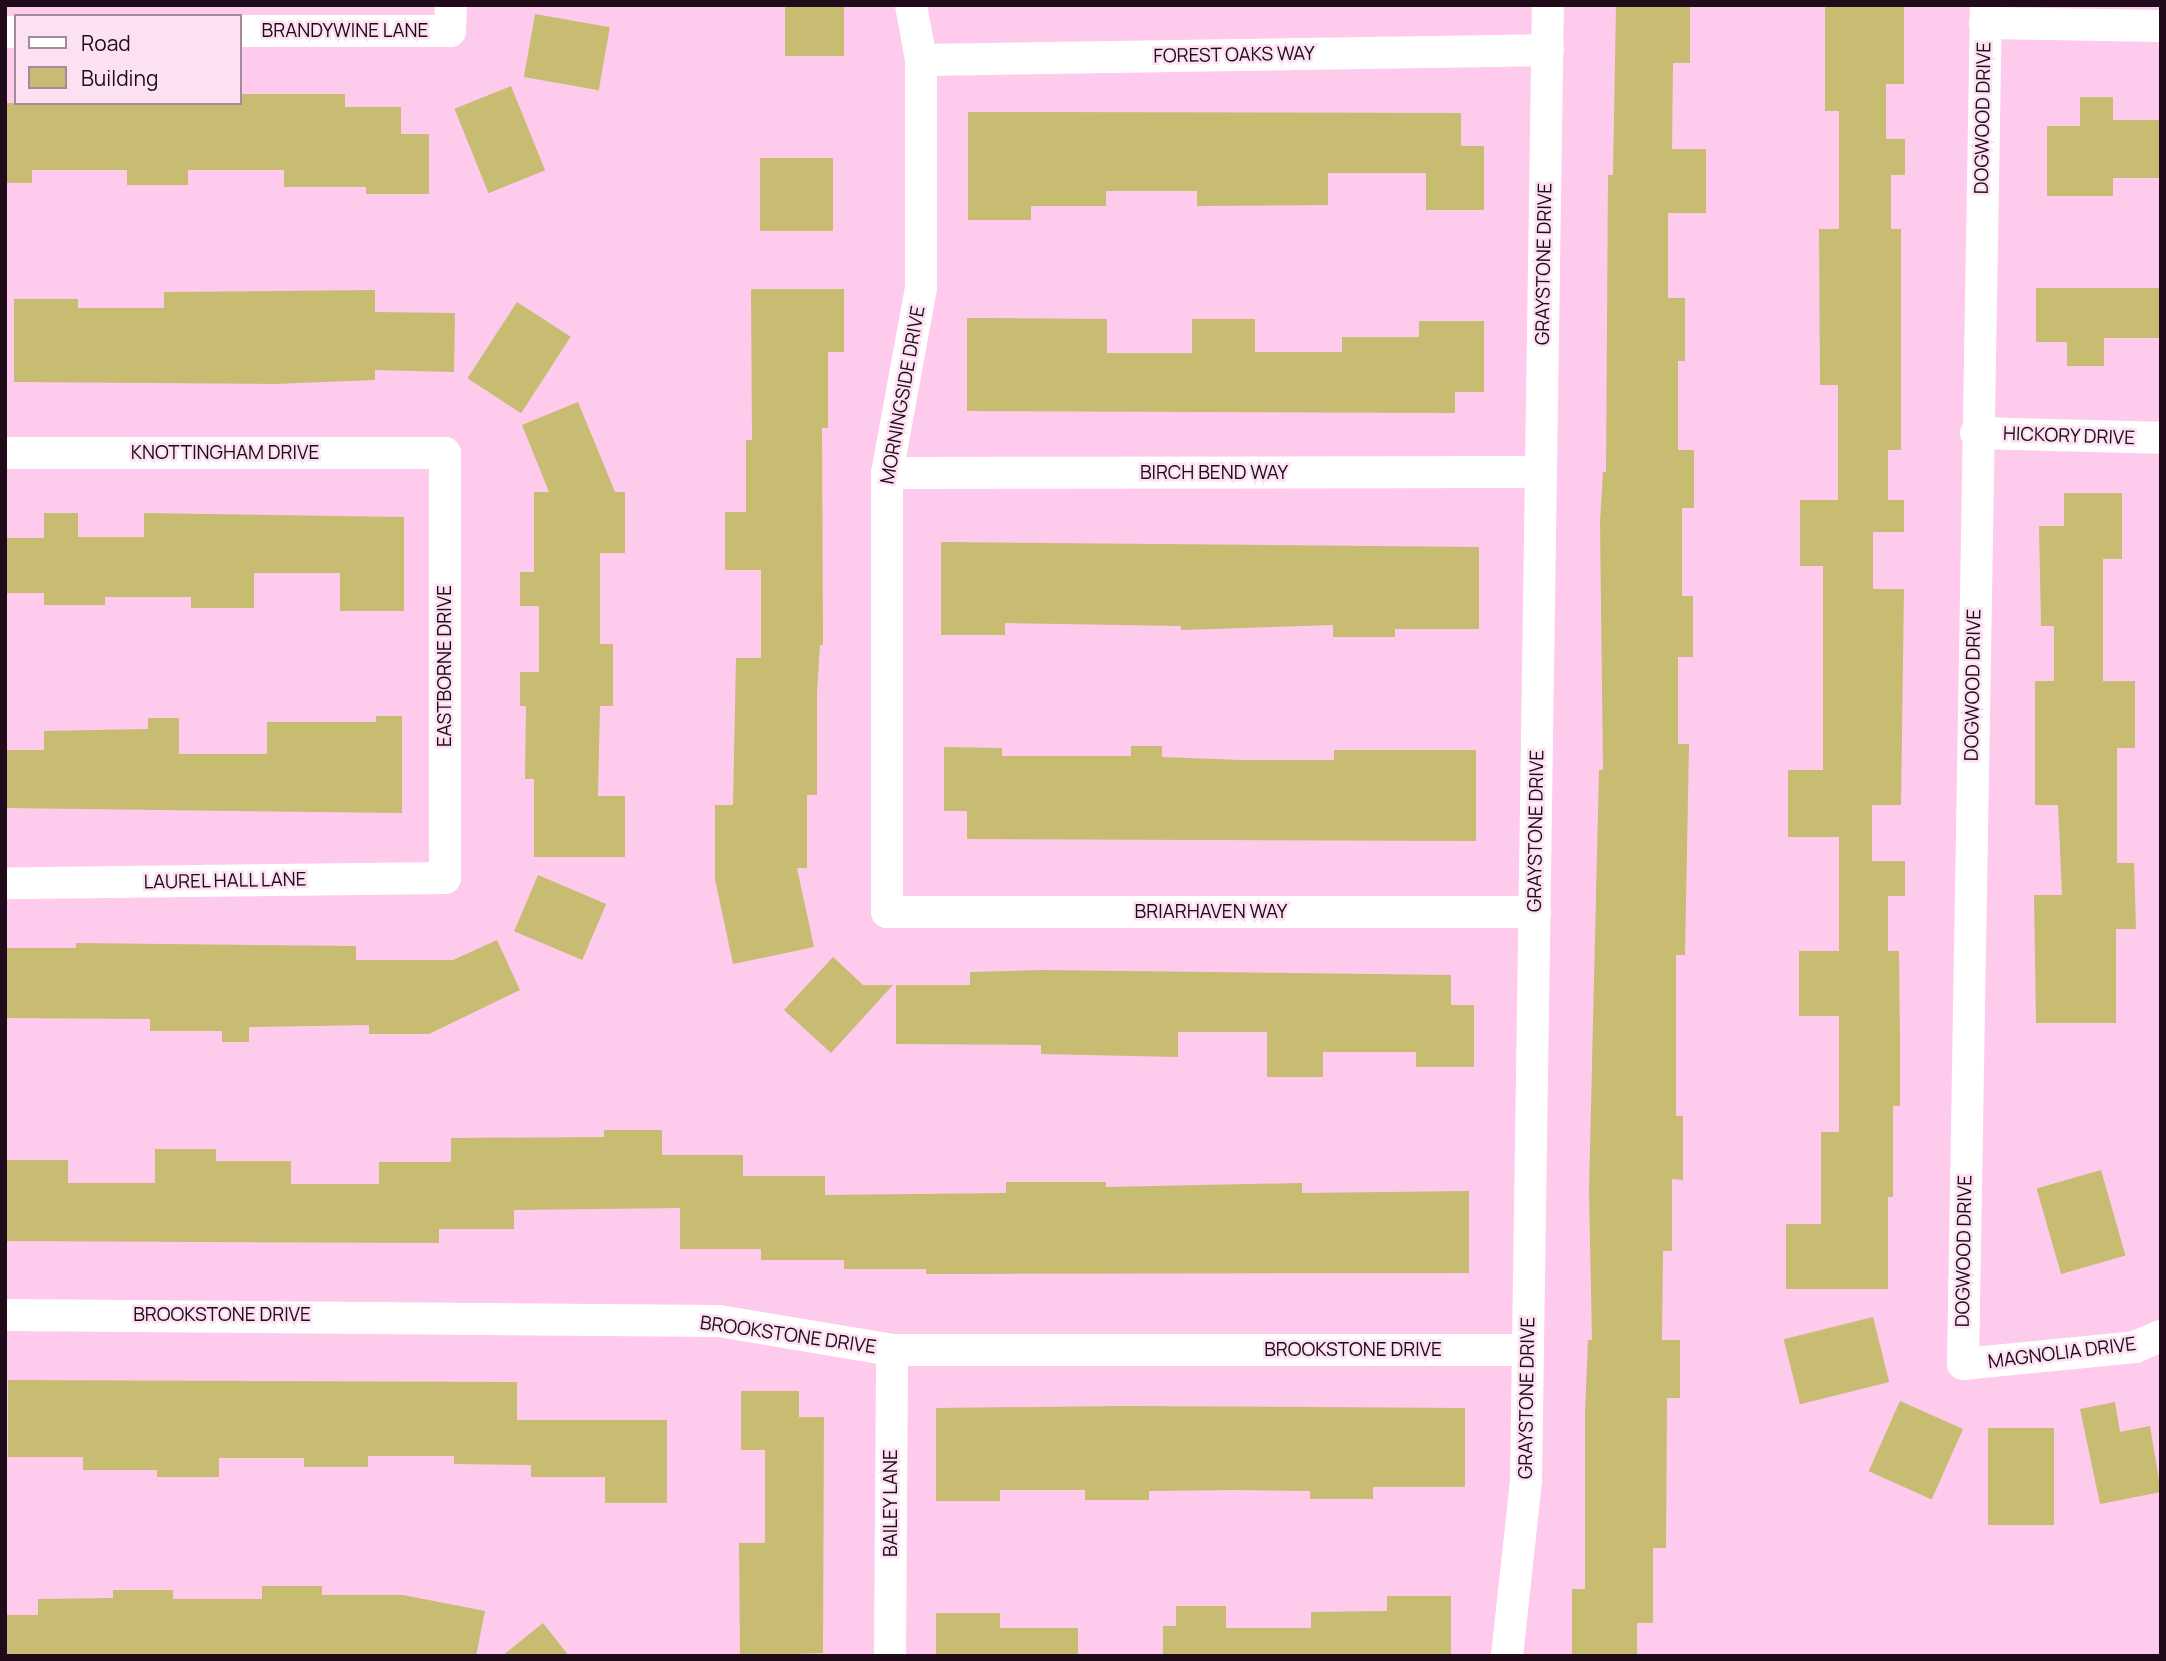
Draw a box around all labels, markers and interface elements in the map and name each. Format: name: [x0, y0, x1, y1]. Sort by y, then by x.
legend: [14, 14, 242, 105]
street label: BRANDYWINE LANE: [262, 20, 428, 42]
text: Road: [81, 29, 131, 57]
street label: FOREST OAKS WAY: [1153, 42, 1315, 68]
street label: DOGWOOD DRIVE: [1970, 42, 1996, 194]
text: Building: [81, 64, 158, 92]
street label: GRAYSTONE DRIVE: [1531, 183, 1557, 345]
street label: MORNINGSIDE DRIVE: [876, 304, 930, 486]
street label: HICKORY DRIVE: [2002, 422, 2136, 450]
street label: KNOTTINGHAM DRIVE: [131, 442, 319, 464]
street label: BIRCH BEND WAY: [1140, 462, 1288, 484]
street label: EASTBORNE DRIVE: [434, 585, 456, 747]
street label: DOGWOOD DRIVE: [1960, 609, 1986, 761]
street label: GRAYSTONE DRIVE: [1523, 750, 1549, 912]
street label: LAUREL HALL LANE: [142, 868, 308, 894]
street label: BRIARHAVEN WAY: [1135, 901, 1287, 923]
street label: DOGWOOD DRIVE: [1951, 1175, 1977, 1327]
street label: BROOKSTONE DRIVE: [133, 1304, 311, 1326]
street label: BROOKSTONE DRIVE: [698, 1311, 878, 1359]
street label: GRAYSTONE DRIVE: [1514, 1317, 1540, 1479]
street label: MAGNOLIA DRIVE: [1987, 1333, 2137, 1373]
street label: BROOKSTONE DRIVE: [1264, 1339, 1442, 1361]
street label: BAILEY LANE: [880, 1449, 902, 1557]

